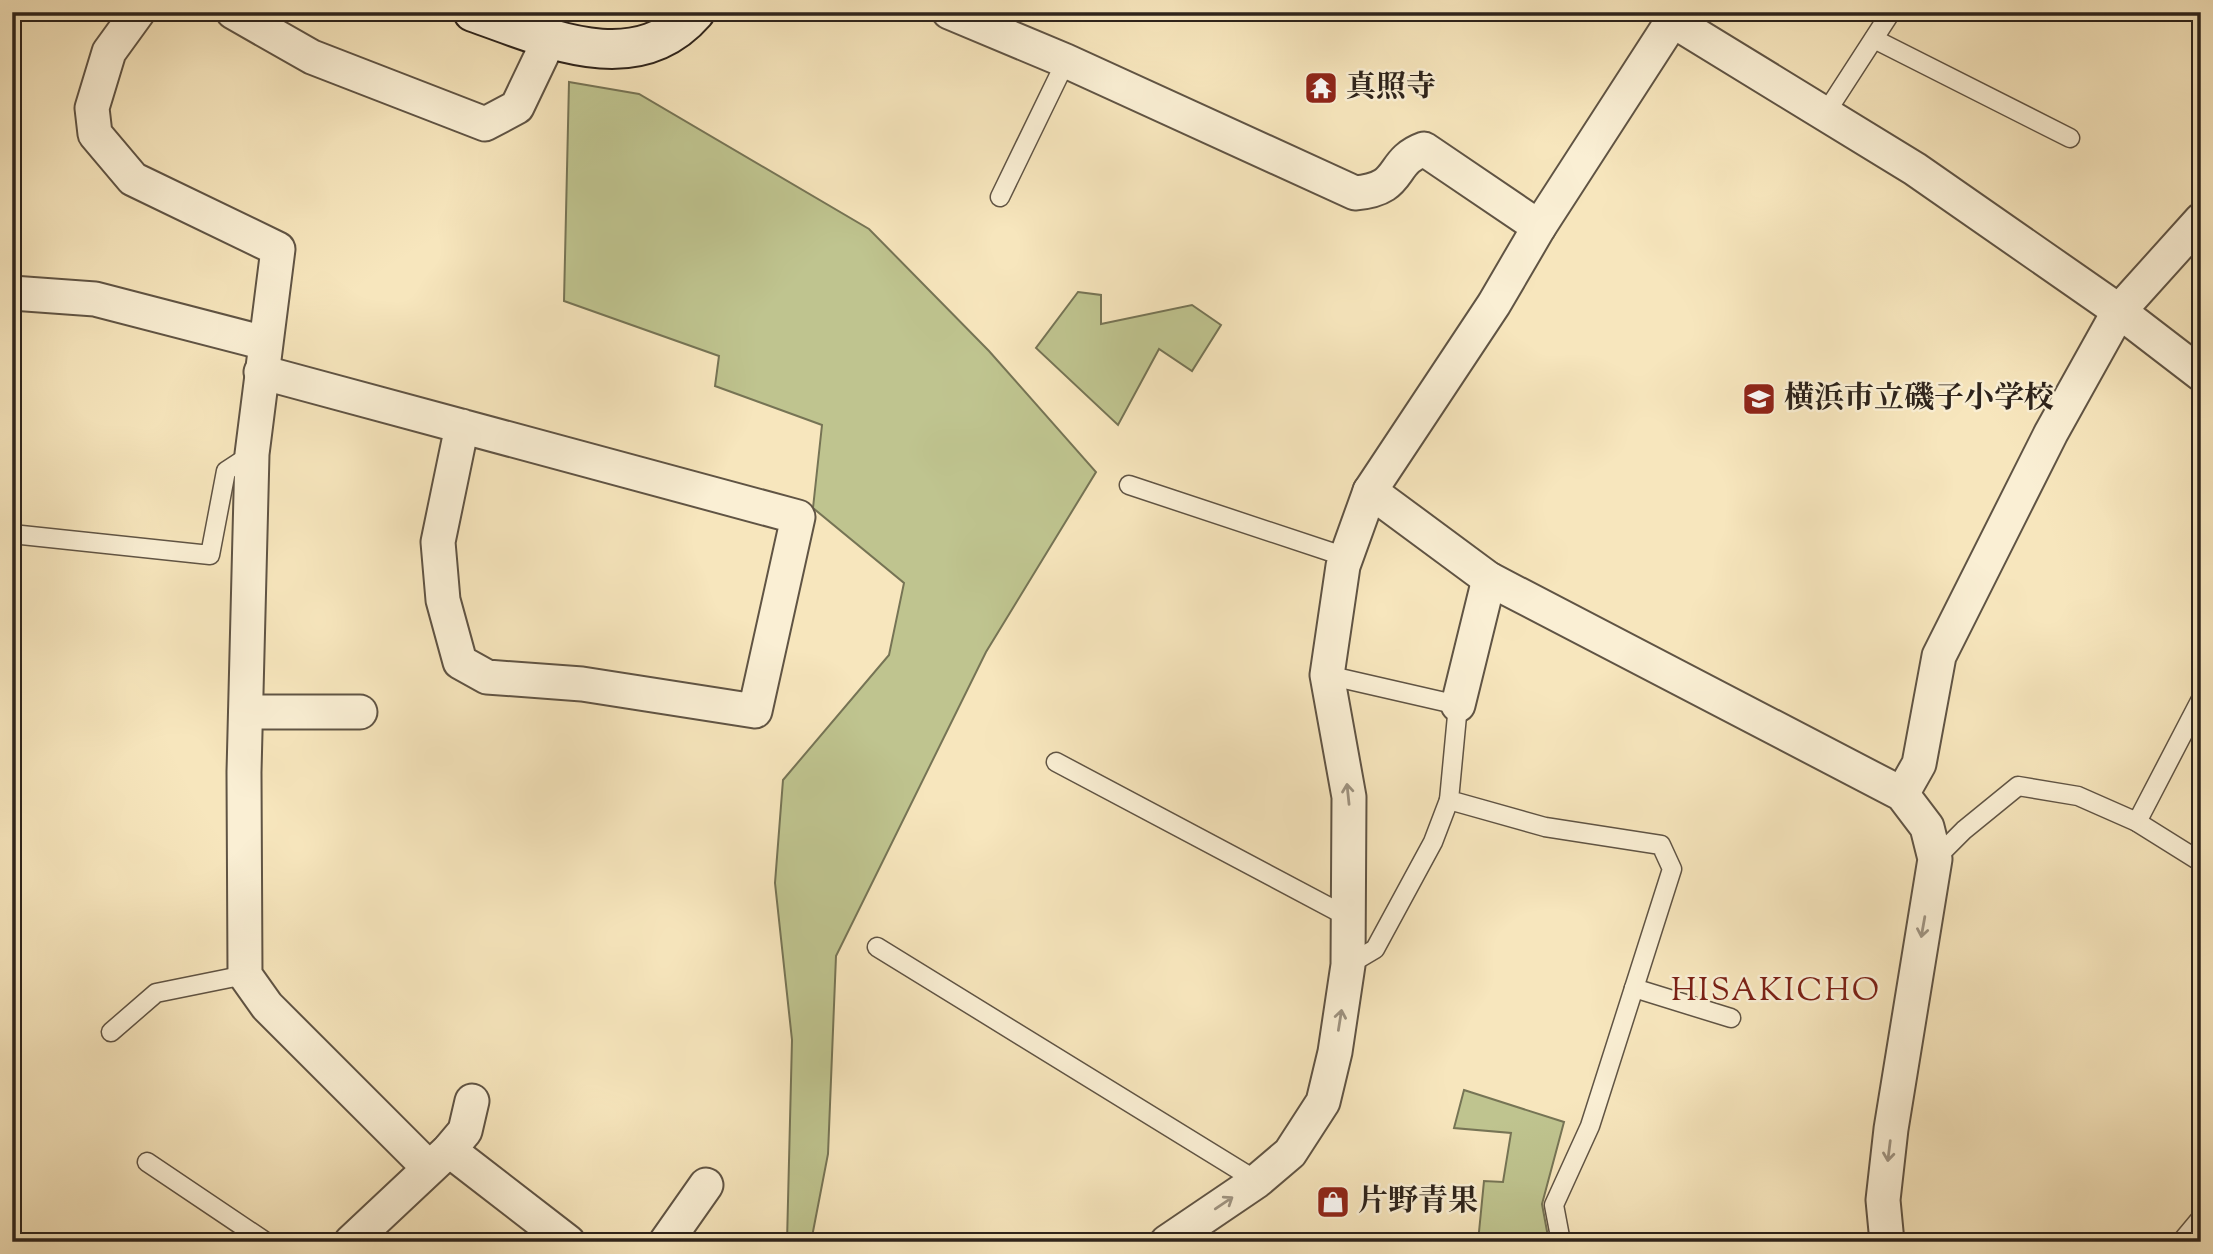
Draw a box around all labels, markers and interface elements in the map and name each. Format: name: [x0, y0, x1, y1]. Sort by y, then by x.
place label: 真照寺: [1346, 67, 1436, 110]
temple icon: 真照寺: [1302, 69, 1340, 107]
place label: 横浜市立磯子小学校: [1784, 378, 2054, 421]
school or university icon: 横浜市立磯子小学校: [1740, 380, 1778, 418]
one-way arrow: [1341, 783, 1354, 806]
one-way arrow: [1916, 915, 1929, 938]
district label: HISAKICHO: [1671, 969, 1881, 1015]
one-way arrow: [1333, 1010, 1346, 1032]
one-way arrow: [1882, 1140, 1895, 1162]
place label: 片野青果: [1358, 1181, 1478, 1224]
shop icon: 片野青果: [1314, 1183, 1352, 1221]
one-way arrow: [1213, 1196, 1233, 1210]

